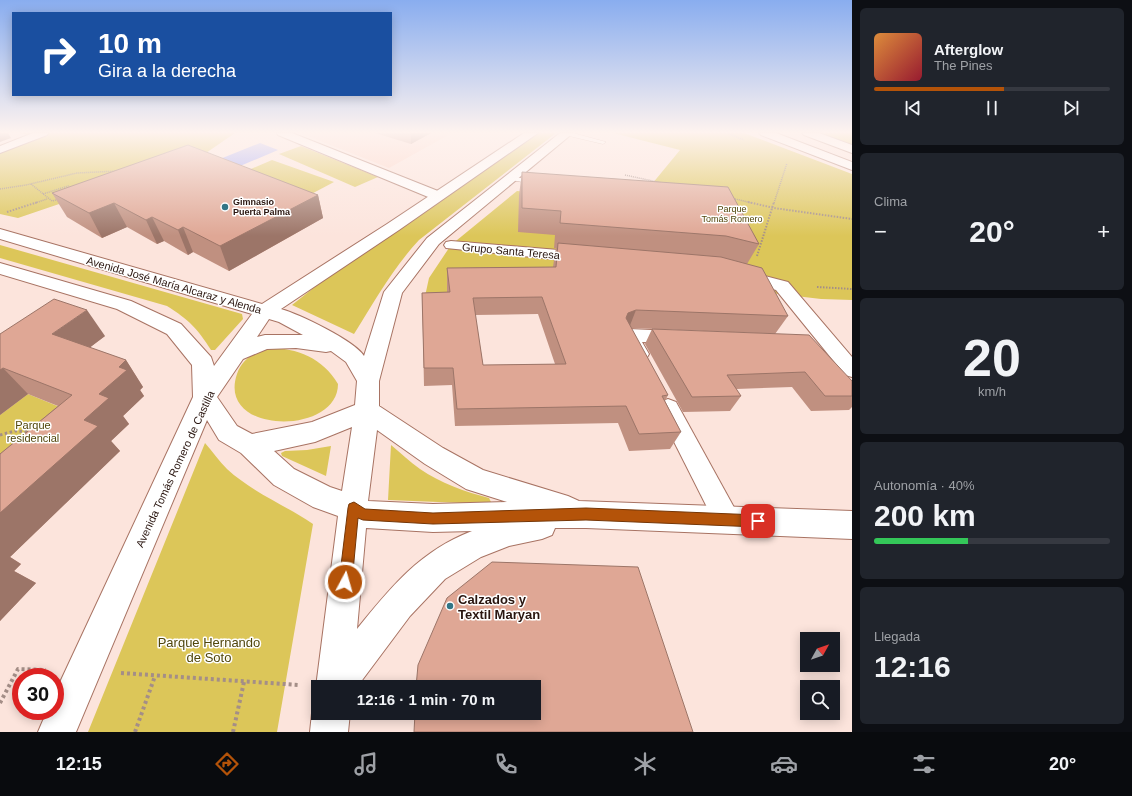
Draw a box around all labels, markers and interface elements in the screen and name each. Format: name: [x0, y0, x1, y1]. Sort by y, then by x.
icon: right: [32, 28, 84, 80]
text: 10 m: [98, 28, 162, 59]
text: Afterglow: [934, 41, 1003, 58]
text: The Pines: [934, 58, 993, 73]
text: Gira a la derecha: [98, 61, 236, 81]
icon: previous: [902, 97, 924, 119]
icon: pause: [981, 97, 1003, 119]
icon: next: [1060, 97, 1082, 119]
text: Clima: [874, 194, 907, 209]
place label: Gimnasio Puerta Palma: [233, 197, 291, 217]
marker: Gimnasio Puerta Palma: [220, 202, 230, 212]
park label: Parque Tomás Romero: [701, 204, 763, 224]
text: 20°: [969, 215, 1015, 248]
text: −: [874, 219, 887, 244]
text: +: [1097, 219, 1110, 244]
street label: Grupo Santa Teresa: [462, 241, 561, 261]
street label: Avenida José María Alcaraz y Alenda: [85, 254, 264, 316]
text: 20: [963, 329, 1021, 387]
text: km/h: [978, 384, 1006, 399]
street label: Avenida Tomás Romero de Castilla: [133, 388, 217, 549]
park label: Parque residencial: [7, 419, 59, 444]
text: Autonomía · 40%: [874, 478, 974, 493]
text: 200 km: [874, 499, 976, 532]
pin: [741, 504, 775, 538]
icon: arrive: [747, 510, 769, 532]
position arrow: [324, 561, 366, 603]
place label: Calzados y Textil Maryan: [458, 592, 540, 622]
marker: Calzados y Textil Maryan: [445, 601, 455, 611]
text: Llegada: [874, 629, 920, 644]
north arrow: [800, 632, 840, 672]
map controls: [800, 632, 840, 720]
park label: Parque Hernando de Soto: [158, 635, 260, 665]
text: 12:16: [874, 650, 951, 683]
speed limit sign: 30: [12, 668, 64, 720]
button: search: [800, 680, 840, 720]
text: 12:16 · 1 min · 70 m: [357, 691, 495, 708]
icon: directions: [213, 750, 241, 778]
icon: music: [352, 750, 380, 778]
icon: phone: [492, 750, 520, 778]
icon: climate: [631, 750, 659, 778]
icon: car: [770, 750, 798, 778]
icon: filters: [910, 750, 938, 778]
text: 12:15: [56, 754, 102, 774]
text: 20°: [1049, 754, 1076, 774]

